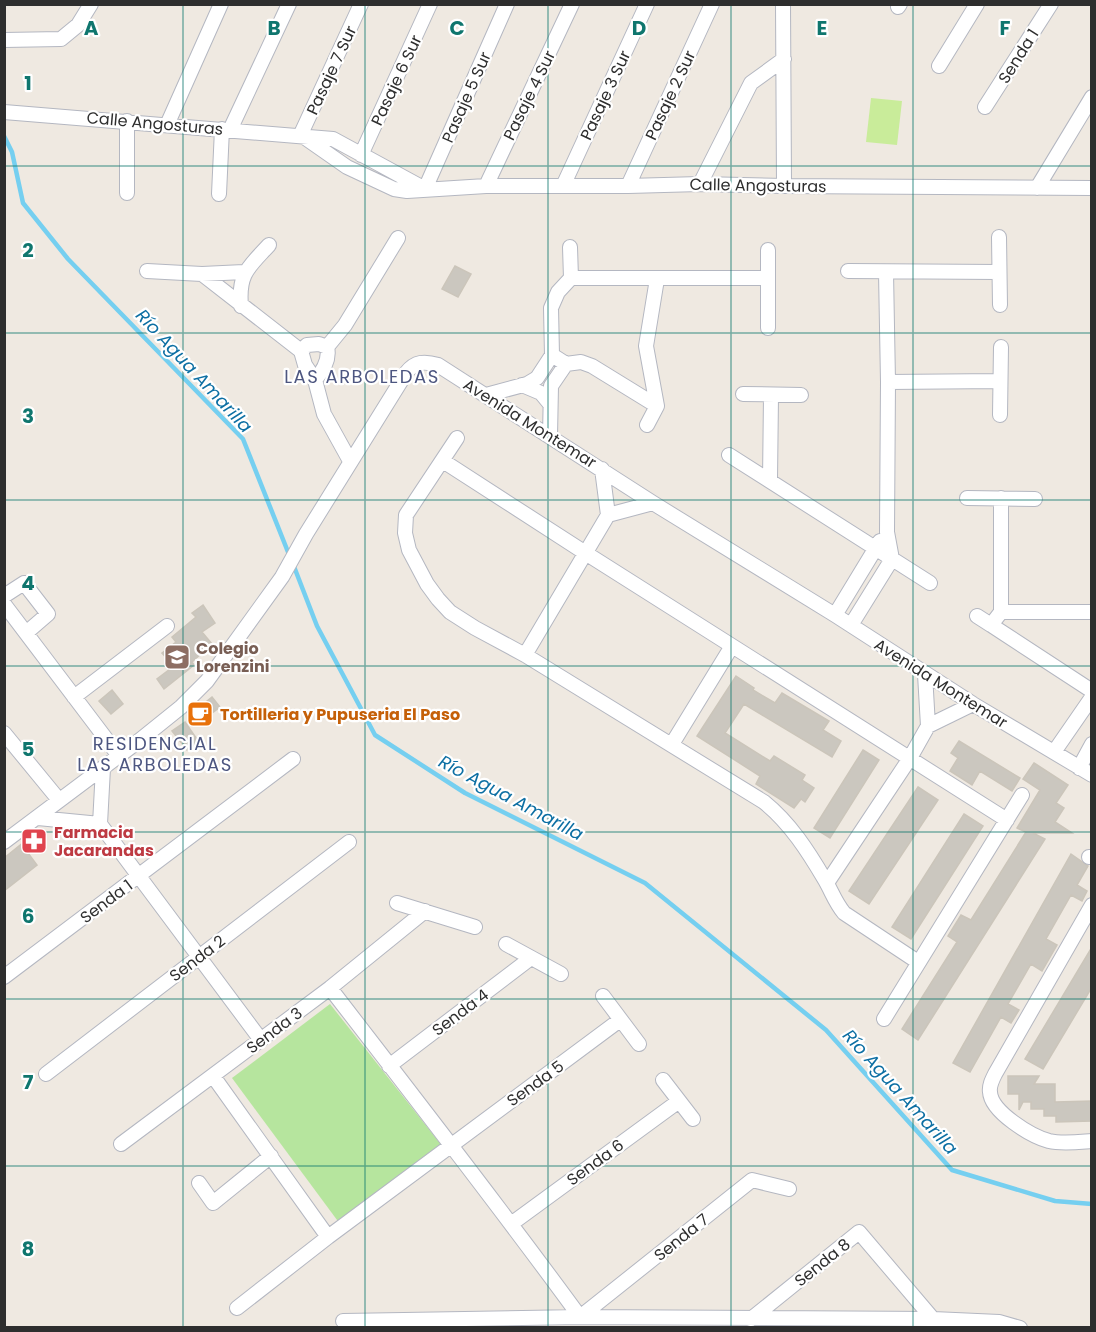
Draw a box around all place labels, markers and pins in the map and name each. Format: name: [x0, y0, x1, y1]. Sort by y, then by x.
place label: Colegio Lorenzini: [196, 637, 269, 678]
school or university icon: Colegio Lorenzini: [162, 642, 192, 672]
cafe icon: Tortilleria y Pupuseria El Paso: [185, 699, 215, 729]
place label: Tortilleria y Pupuseria El Paso: [220, 703, 460, 726]
place label: Farmacia Jacarandas: [54, 821, 154, 862]
pharmacy icon: Farmacia Jacarandas: [19, 826, 49, 856]

